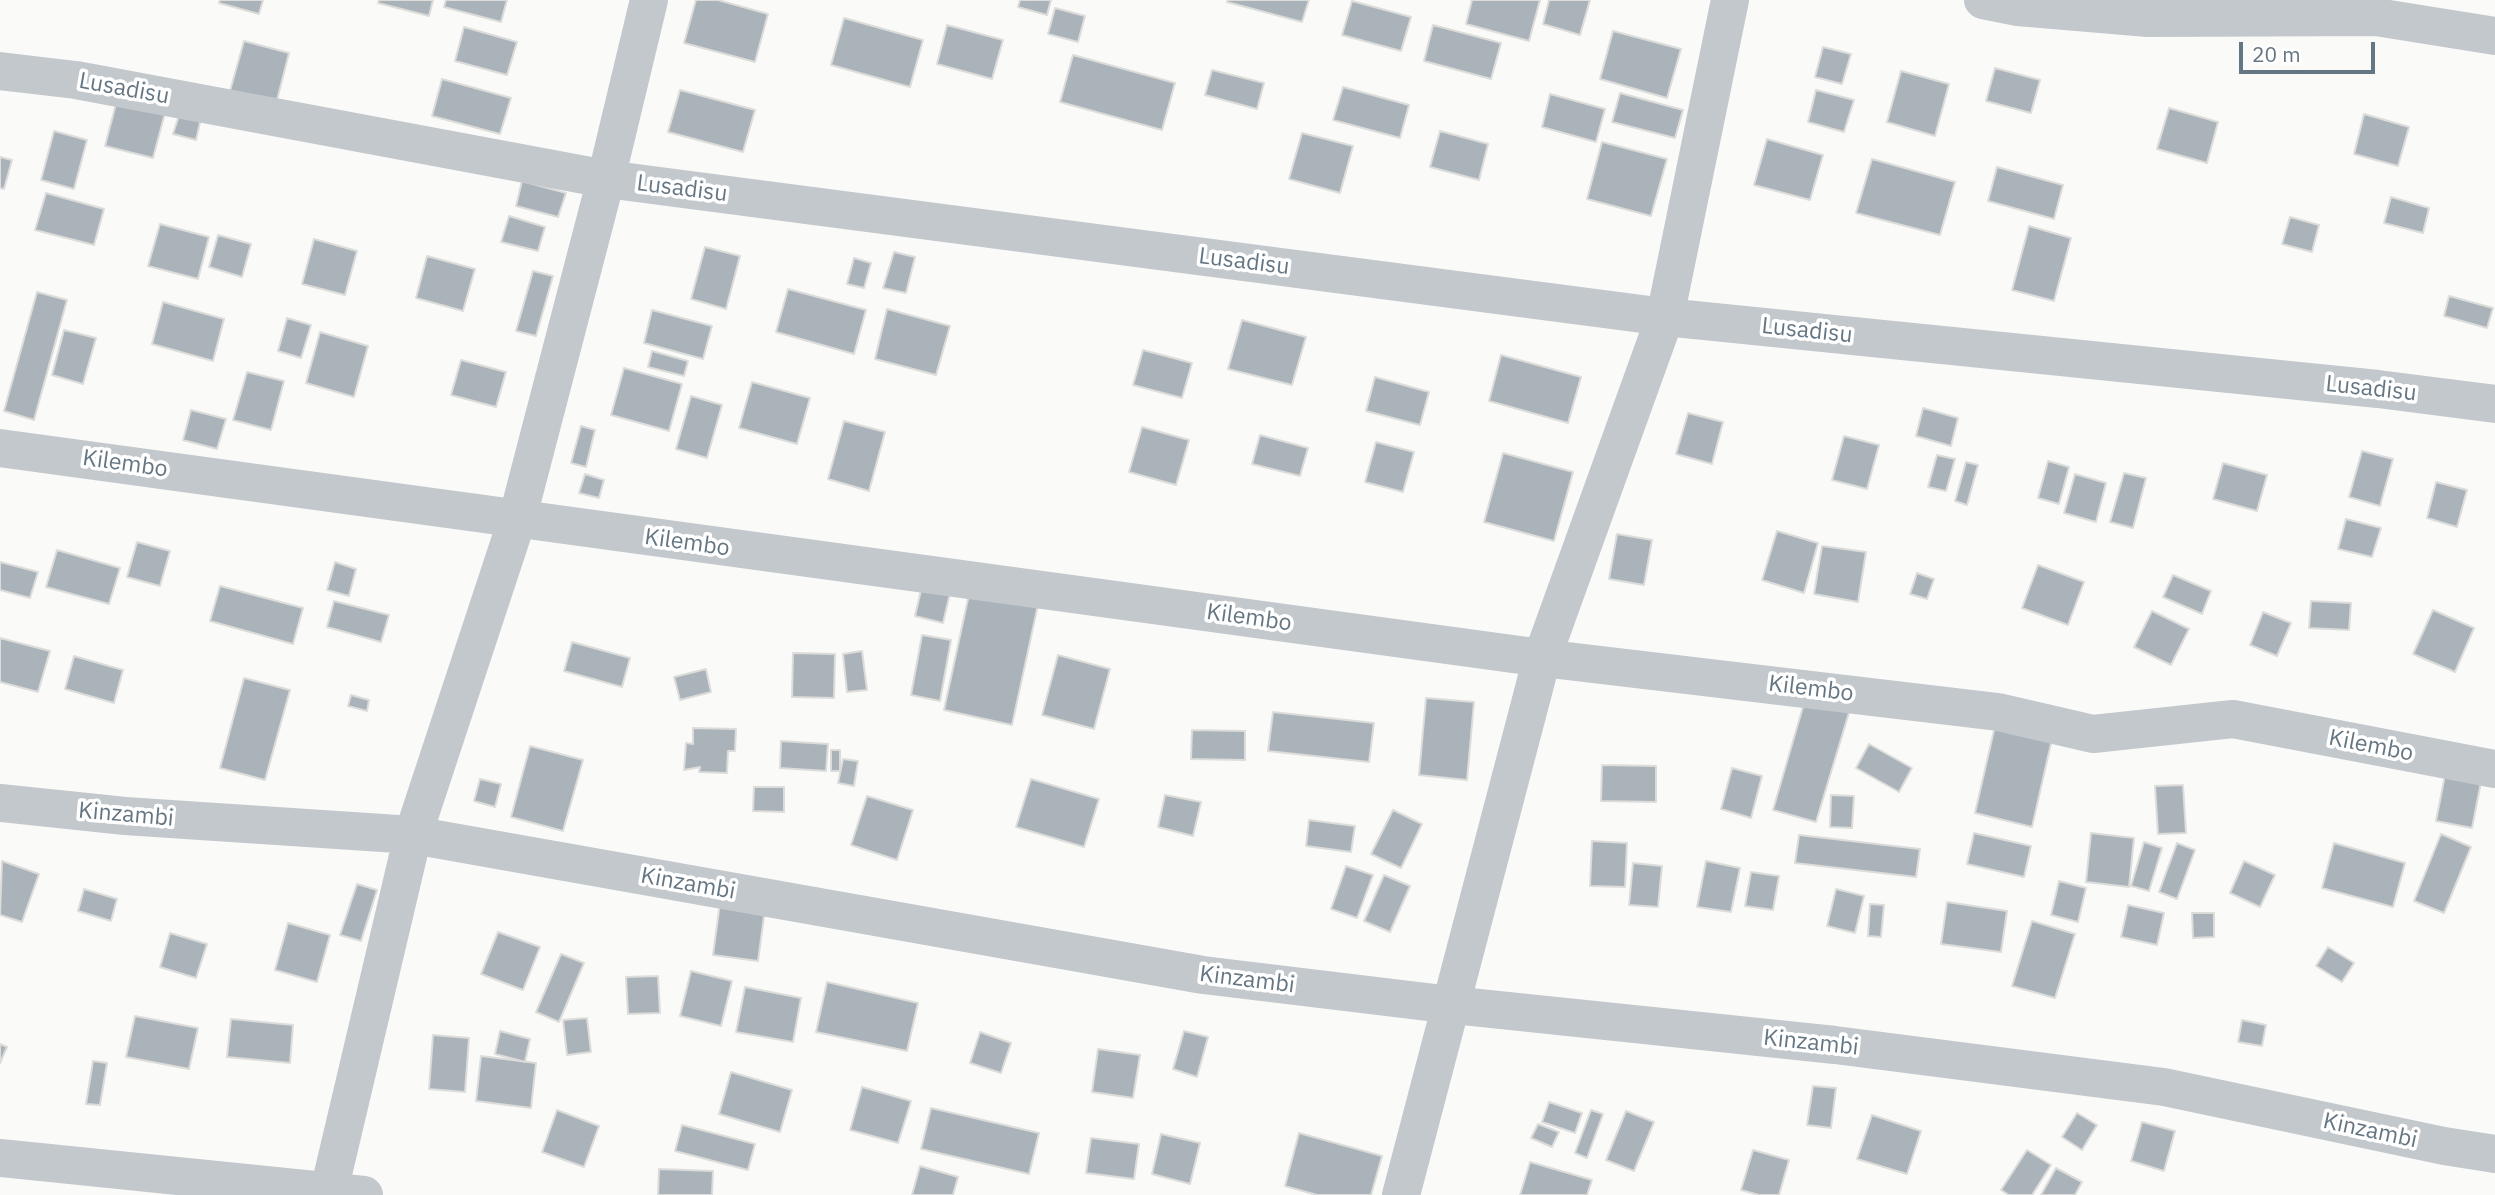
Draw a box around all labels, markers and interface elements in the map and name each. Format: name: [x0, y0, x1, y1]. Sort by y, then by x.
scale bar: [2243, 28, 2380, 72]
text: 20 m: [2252, 40, 2301, 68]
street label: Lusadisu: [77, 67, 171, 111]
street label: Lusadisu: [635, 170, 729, 208]
street label: Lusadisu: [1197, 243, 1291, 281]
street label: Lusadisu: [1760, 313, 1854, 349]
street label: Lusadisu: [2324, 371, 2418, 407]
street label: Kilembo: [81, 444, 169, 484]
street label: Kilembo: [643, 523, 731, 563]
street label: Kilembo: [1205, 598, 1293, 638]
street label: Kilembo: [1767, 670, 1855, 708]
street label: Kilembo: [2326, 724, 2416, 768]
street label: Kinzambi: [77, 797, 175, 833]
street label: Kinzambi: [639, 862, 737, 906]
street label: Kinzambi: [1198, 960, 1296, 1000]
street label: Kinzambi: [1762, 1024, 1860, 1062]
street label: Kinzambi: [2320, 1108, 2420, 1154]

